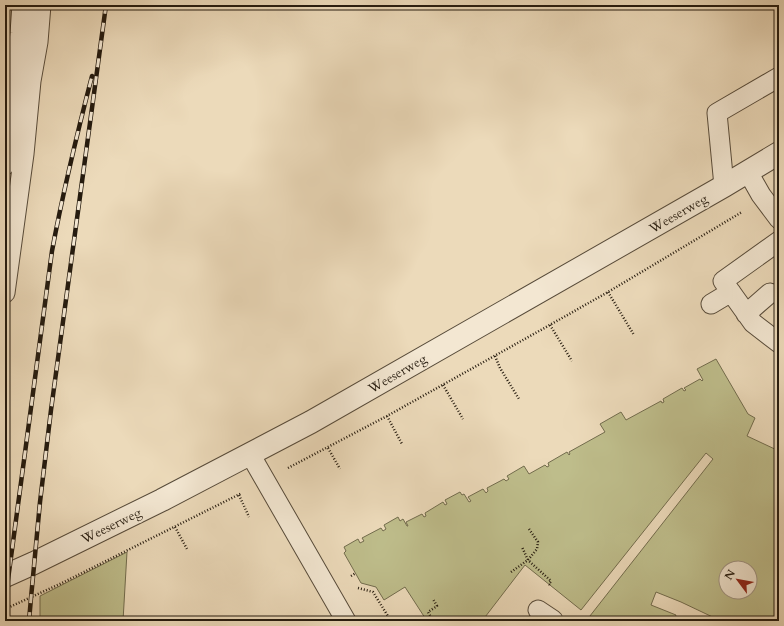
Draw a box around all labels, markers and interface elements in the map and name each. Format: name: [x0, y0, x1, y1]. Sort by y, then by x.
street label: Weeserweg: [645, 190, 712, 238]
street label: Weeserweg: [364, 350, 431, 398]
street label: Weeserweg: [77, 503, 145, 549]
north arrow: [718, 560, 758, 600]
text: N: [721, 567, 739, 583]

